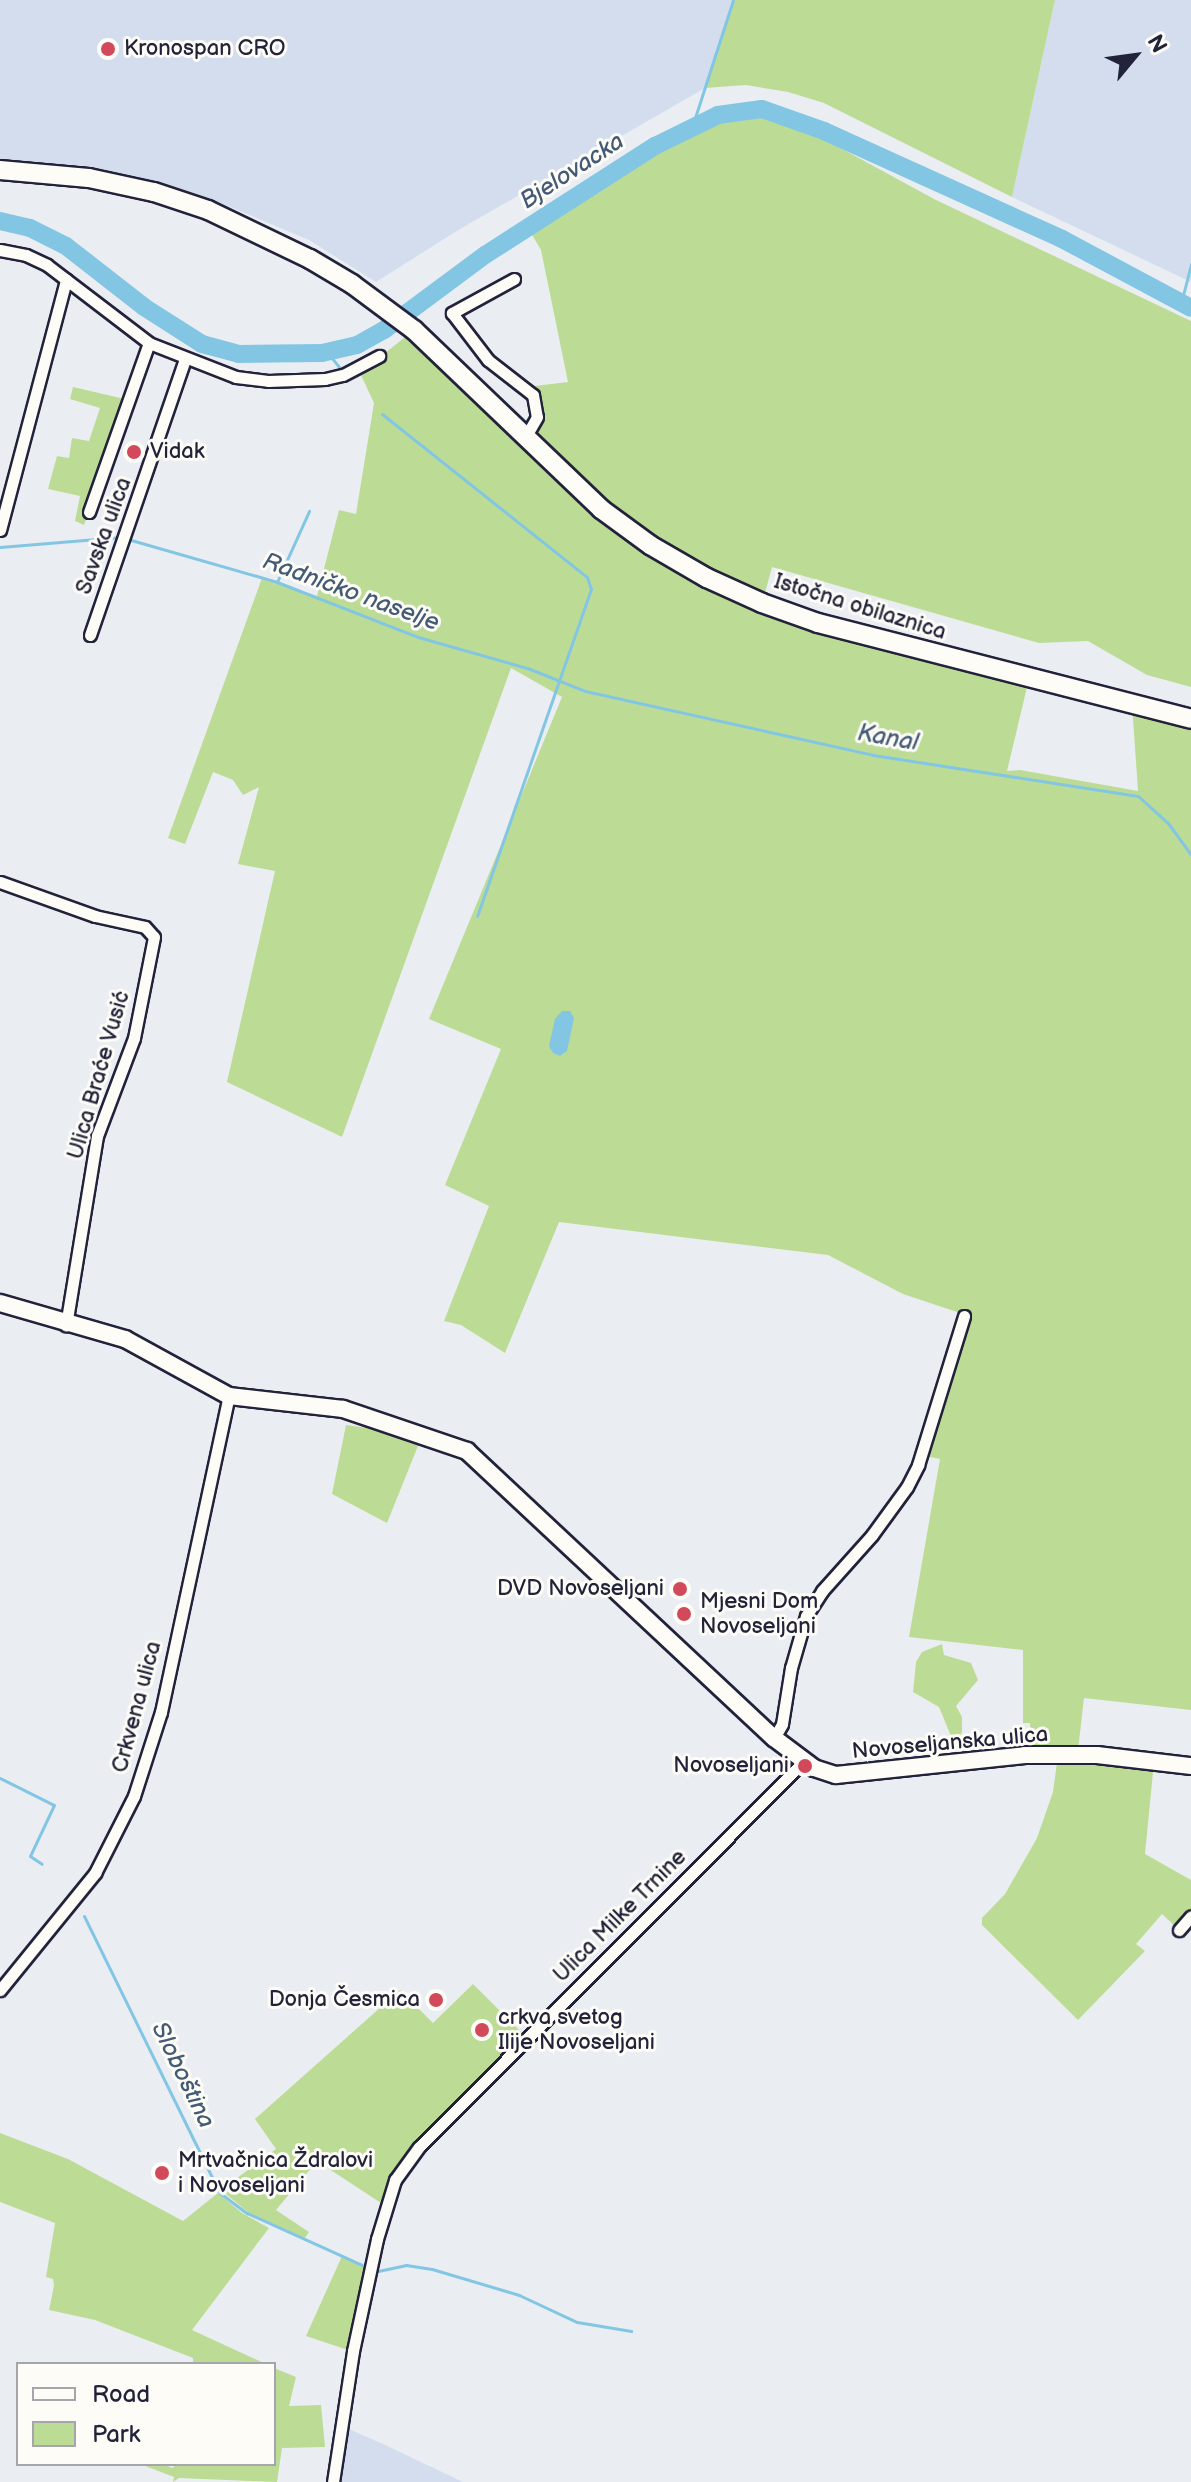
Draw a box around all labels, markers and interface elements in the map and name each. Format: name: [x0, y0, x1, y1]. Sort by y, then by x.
north arrow: [1095, 16, 1175, 96]
text: N: [1141, 30, 1172, 58]
place label: Kronospan CRO: [124, 36, 286, 62]
marker: Kronospan CRO: [99, 40, 117, 58]
water label: Bjelovacka: [515, 127, 629, 215]
place label: Vidak: [150, 439, 205, 465]
marker: Vidak: [125, 443, 143, 461]
street label: Savska ulica: [71, 474, 137, 598]
water label: Radničko naselje: [259, 547, 443, 637]
street label: Istočna obilaznica: [771, 568, 949, 646]
water label: Kanal: [855, 718, 921, 758]
street label: Ulica Braće Vusić: [62, 987, 136, 1163]
place label: DVD Novoseljani: [497, 1576, 664, 1602]
marker: DVD Novoseljani: [671, 1580, 689, 1598]
place label: Mjesni Dom Novoseljani: [700, 1588, 818, 1640]
marker: Mjesni Dom Novoseljani: [675, 1605, 693, 1623]
street label: Crkvena ulica: [107, 1638, 167, 1776]
street label: Novoseljanska ulica: [851, 1721, 1049, 1765]
place label: Novoseljani: [673, 1753, 789, 1779]
marker: Novoseljani: [796, 1757, 814, 1775]
street label: Ulica Milke Trnine: [548, 1844, 692, 1988]
place label: Donja Česmica: [269, 1987, 420, 2013]
marker: Donja Česmica: [427, 1991, 445, 2009]
place label: crkva svetog Ilije Novoseljani: [498, 2004, 655, 2056]
water label: Sloboština: [145, 2017, 221, 2133]
marker: crkva svetog Ilije Novoseljani: [473, 2021, 491, 2039]
place label: Mrtvačnica Ždralovi i Novoseljani: [178, 2147, 373, 2198]
marker: Mrtvačnica Ždralovi i Novoseljani: [153, 2164, 171, 2182]
legend: [16, 2362, 276, 2466]
text: Road: [92, 2380, 150, 2409]
text: Park: [92, 2420, 140, 2449]

